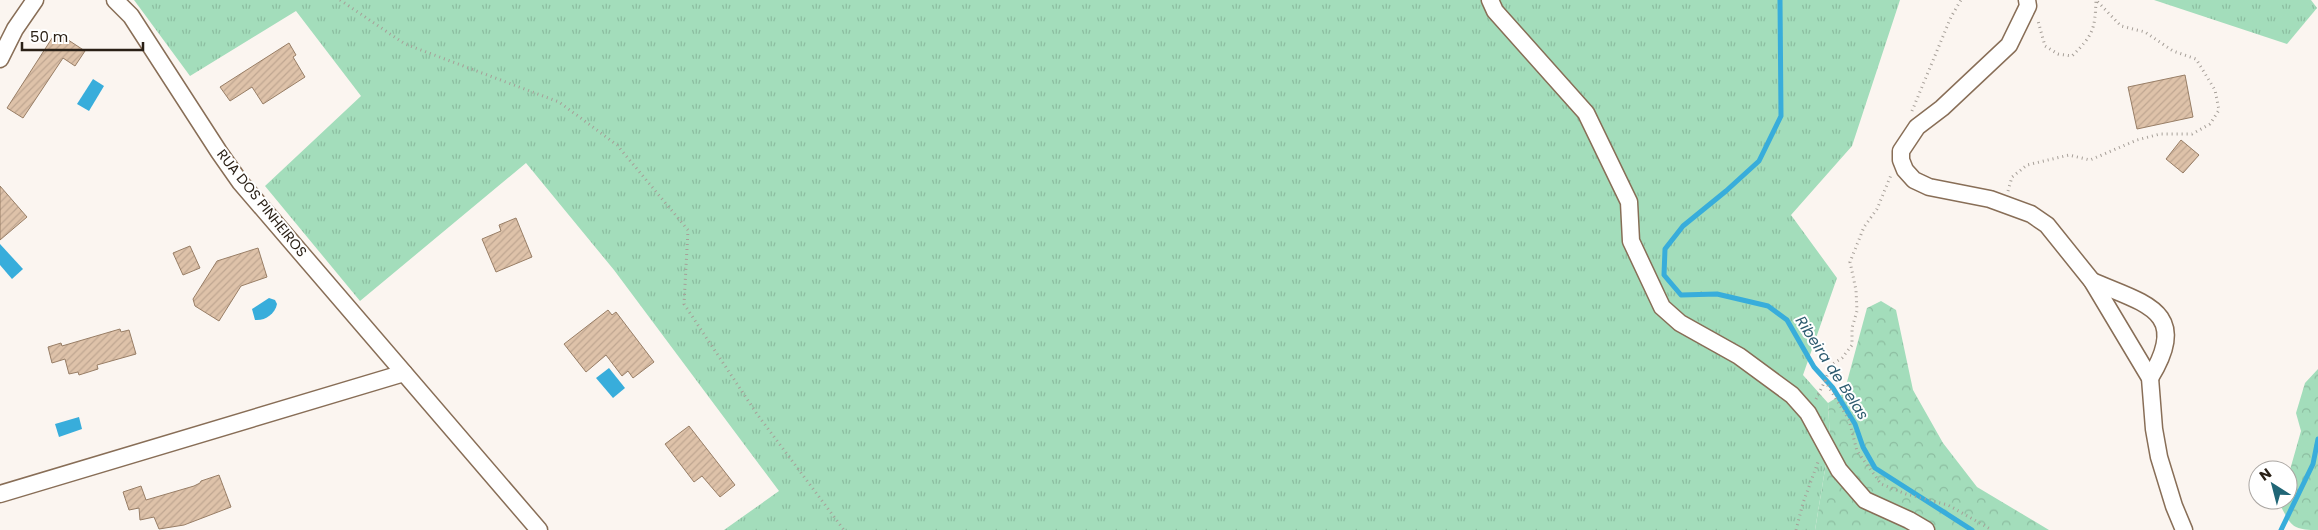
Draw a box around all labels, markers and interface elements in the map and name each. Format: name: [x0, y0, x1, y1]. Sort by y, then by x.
scale bar: [22, 20, 144, 52]
text: 50 m: [30, 26, 68, 47]
street label: RUA DOS PINHEIROS: [212, 145, 312, 261]
water label: Ribeira de Belas: [1791, 312, 1874, 424]
north arrow: [2248, 460, 2298, 510]
text: N: [2255, 463, 2275, 486]

